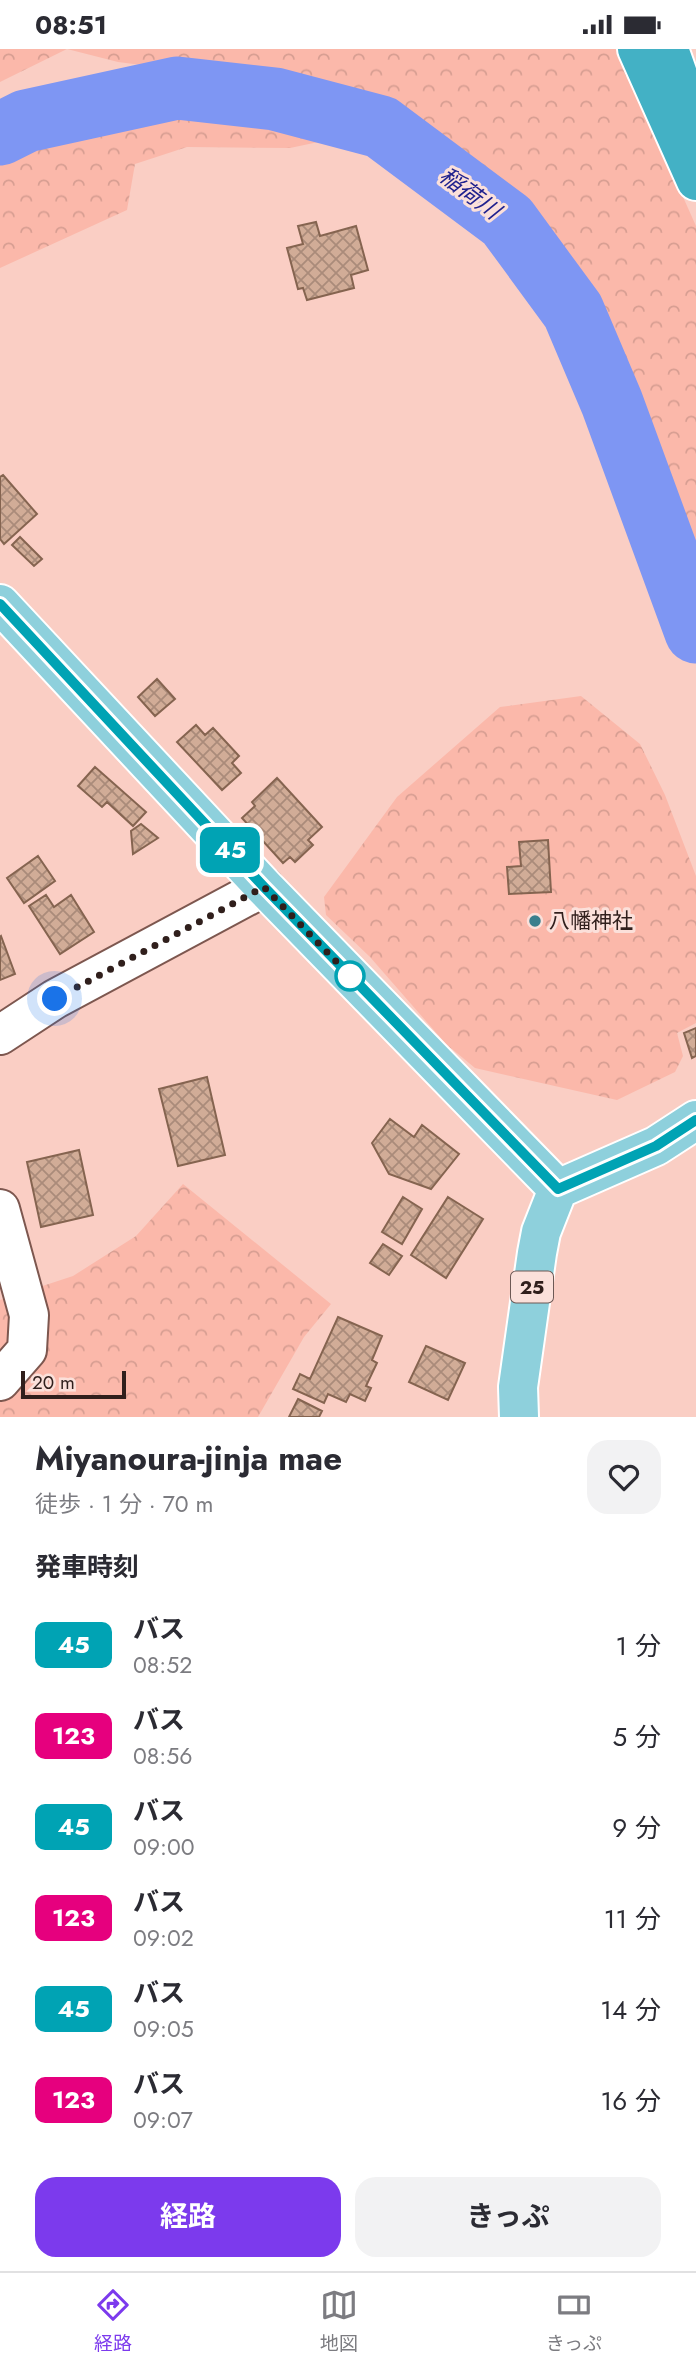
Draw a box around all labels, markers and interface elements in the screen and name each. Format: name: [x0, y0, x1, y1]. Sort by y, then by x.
text: 08:51: [35, 6, 107, 44]
water label: 稲荷川: [432, 159, 510, 229]
line badge: 45: [198, 827, 262, 873]
text: 45: [214, 832, 246, 867]
place label: 八幡神社: [549, 906, 633, 936]
marker: 八幡神社: [527, 913, 543, 929]
unlabelled marker: [335, 961, 365, 991]
your location: [37, 981, 72, 1016]
road number: 25: [511, 1271, 553, 1303]
scale bar: [21, 1368, 126, 1400]
text: 20 m: [32, 1369, 75, 1396]
text: Miyanoura-jinja mae: [35, 1435, 342, 1482]
button: heart: [587, 1440, 661, 1514]
text: 徒歩 · 1 分 · 70 m: [35, 1487, 213, 1521]
text: 発車時刻: [35, 1548, 139, 1586]
text: バス: [133, 1610, 185, 1648]
text: 45: [57, 1627, 90, 1662]
text: 1 分: [615, 1627, 661, 1665]
text: 08:52: [133, 1648, 192, 1682]
text: バス: [133, 1701, 185, 1739]
text: 123: [52, 1718, 95, 1753]
text: 5 分: [613, 1718, 661, 1756]
text: 08:56: [133, 1739, 192, 1773]
text: バス: [133, 1792, 185, 1830]
text: 45: [57, 1809, 90, 1844]
text: 9 分: [612, 1809, 661, 1847]
text: 09:00: [133, 1830, 195, 1864]
text: バス: [133, 1883, 185, 1921]
text: 123: [52, 1900, 95, 1935]
text: 11 分: [604, 1900, 661, 1938]
text: 09:02: [133, 1921, 194, 1955]
text: バス: [133, 1974, 185, 2012]
text: 45: [57, 1991, 90, 2026]
text: 14 分: [600, 1991, 661, 2029]
text: 09:05: [133, 2012, 194, 2046]
text: バス: [133, 2065, 185, 2103]
text: 123: [52, 2082, 95, 2117]
text: 16 分: [601, 2082, 661, 2120]
text: 09:07: [133, 2103, 193, 2137]
button: 経路: [35, 2177, 341, 2257]
button: きっぷ: [355, 2177, 661, 2257]
tab: 経路: [94, 2286, 132, 2357]
tab: 地図: [320, 2286, 358, 2357]
tab: きっぷ: [546, 2286, 602, 2357]

